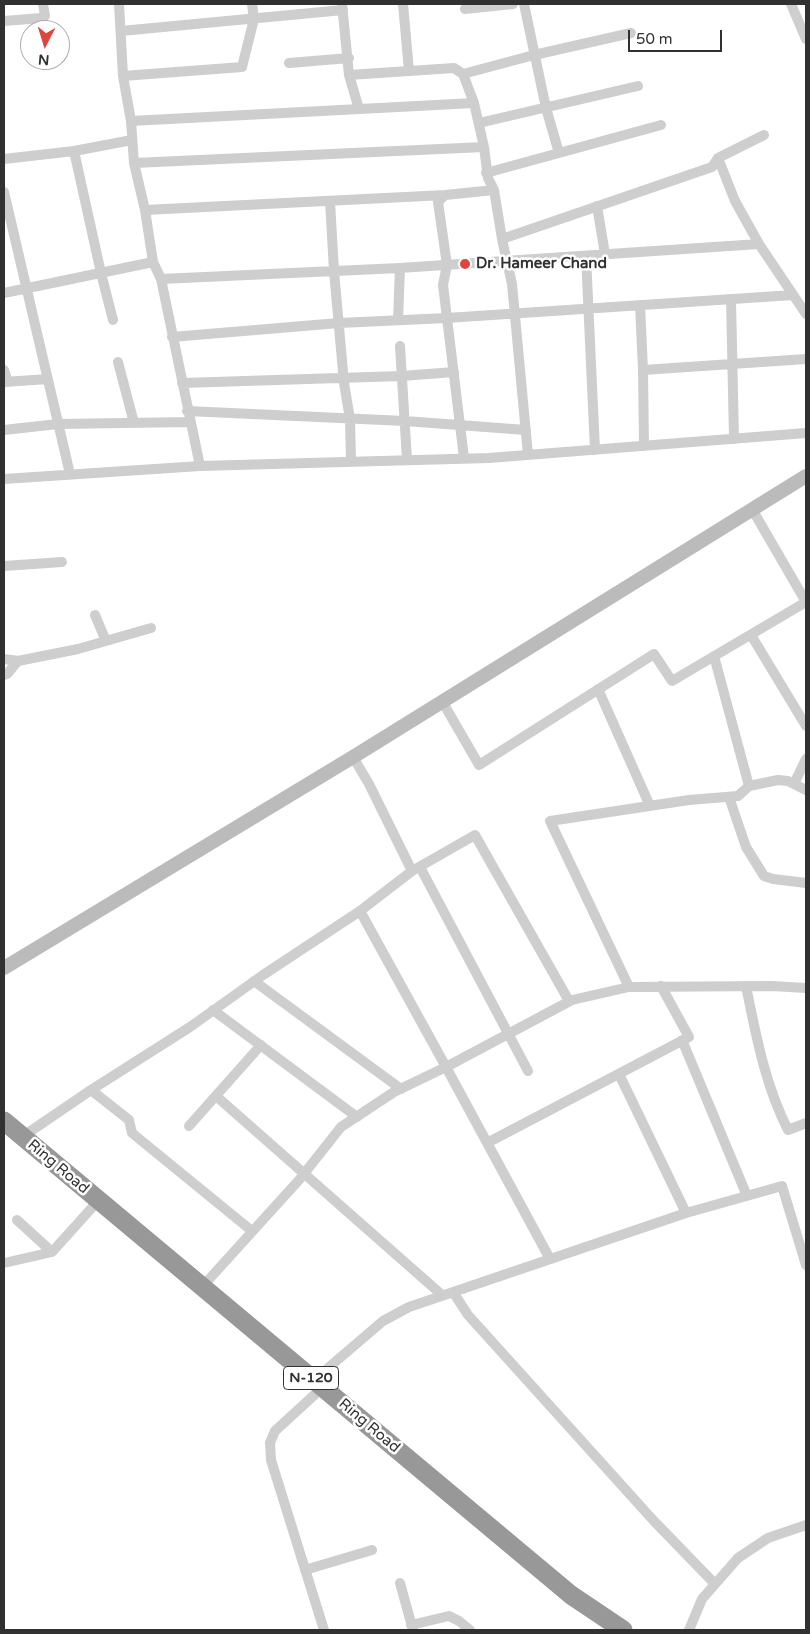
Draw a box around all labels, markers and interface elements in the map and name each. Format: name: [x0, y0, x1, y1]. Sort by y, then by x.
north arrow: [20, 20, 70, 70]
scale bar: [630, 20, 724, 52]
text: 50 m: [636, 30, 673, 48]
text: N: [37, 50, 50, 68]
place label: Dr. Hameer Chand: [476, 255, 607, 273]
marker: Dr. Hameer Chand: [458, 257, 472, 271]
street label: Ring Road: [24, 1136, 92, 1198]
road number: N-120: [284, 1366, 338, 1390]
street label: Ring Road: [335, 1395, 403, 1457]

